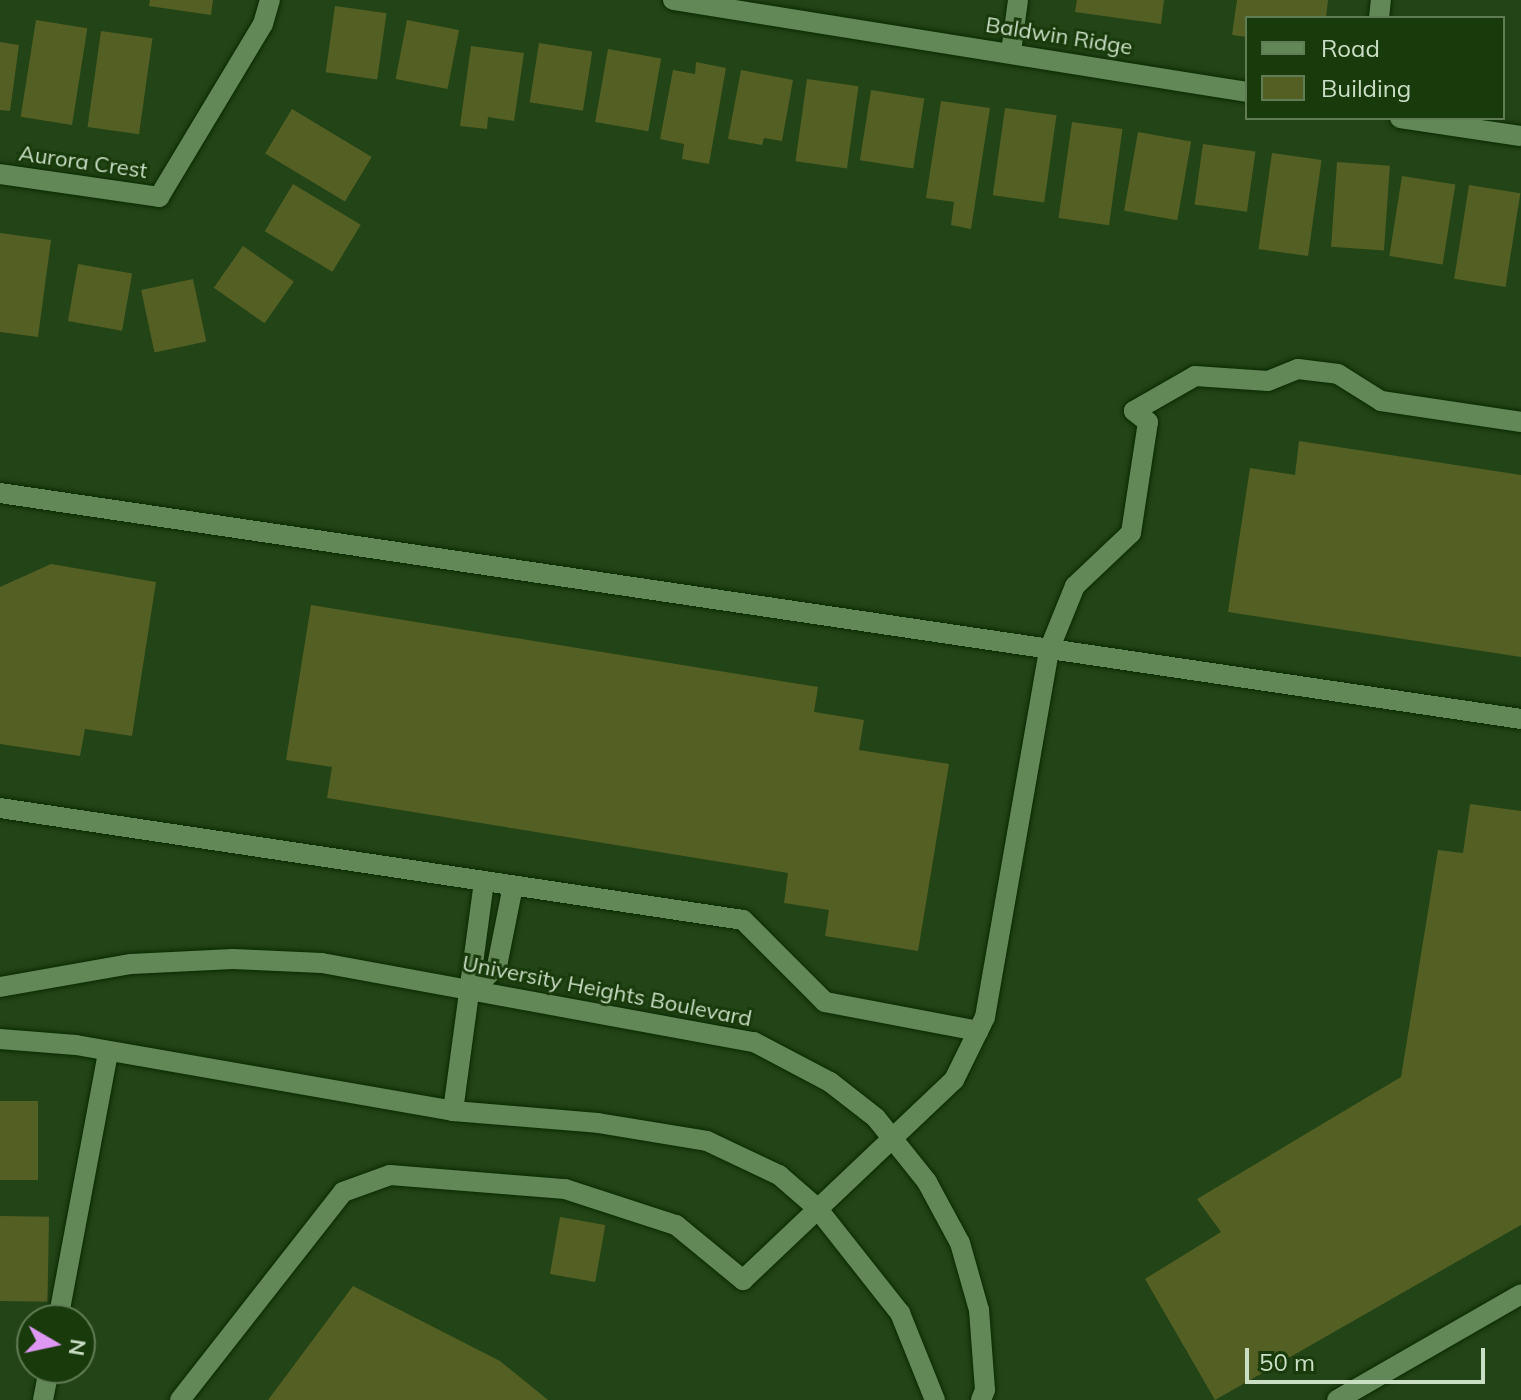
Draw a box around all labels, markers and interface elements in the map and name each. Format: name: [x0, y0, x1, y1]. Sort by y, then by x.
street label: Baldwin Ridge: [984, 11, 1134, 61]
legend: [1245, 16, 1505, 120]
text: Road: [1321, 33, 1380, 63]
text: Building: [1321, 73, 1411, 103]
street label: Aurora Crest: [17, 140, 149, 184]
street label: University Heights Boulevard: [460, 950, 754, 1032]
north arrow: [16, 1304, 96, 1384]
scale bar: [1249, 1332, 1489, 1382]
text: N: [63, 1337, 93, 1358]
text: 50 m: [1259, 1347, 1315, 1377]

